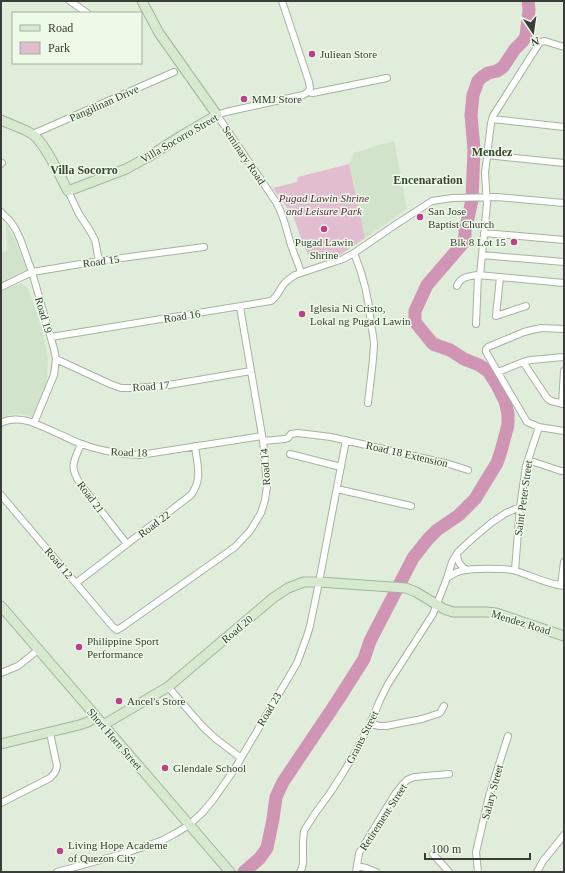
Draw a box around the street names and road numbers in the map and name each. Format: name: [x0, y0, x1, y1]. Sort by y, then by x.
street label: Pangilinan Drive: [67, 82, 141, 124]
street label: Villa Socorro Street: [138, 111, 220, 165]
street label: Seminary Road: [220, 123, 268, 187]
street label: Road 15: [82, 252, 121, 270]
street label: Road 19: [33, 296, 55, 335]
street label: Road 16: [163, 307, 202, 325]
street label: Road 17: [132, 379, 170, 393]
street label: Road 18 Extension: [365, 439, 450, 469]
street label: Road 18: [110, 445, 148, 459]
street label: Road 14: [258, 448, 272, 486]
street label: Saint Peter Street: [512, 459, 534, 537]
street label: Road 21: [75, 479, 107, 515]
street label: Road 22: [136, 508, 172, 540]
street label: Road 12: [43, 545, 75, 581]
street label: Mendez Road: [490, 607, 553, 637]
street label: Road 20: [219, 612, 255, 645]
street label: Road 23: [254, 690, 284, 728]
street label: Short Horn Street: [85, 706, 145, 772]
street label: Grants Street: [344, 709, 380, 765]
street label: Salary Street: [479, 763, 505, 821]
street label: Retirement Street: [357, 781, 409, 853]

